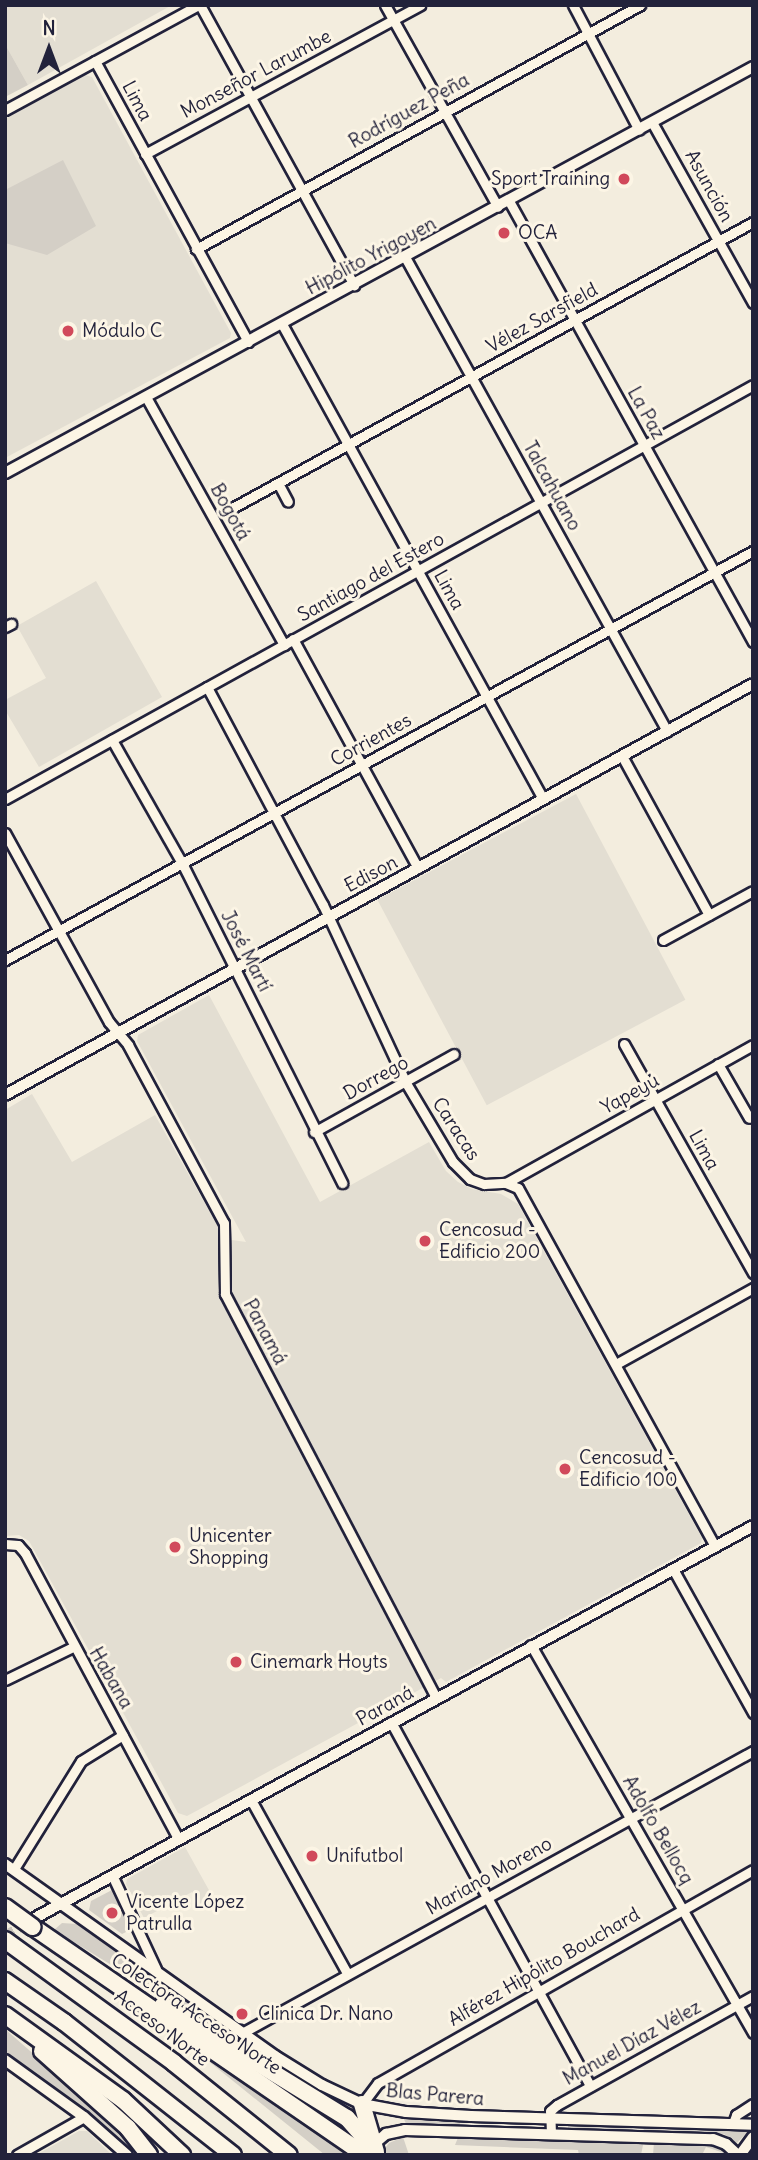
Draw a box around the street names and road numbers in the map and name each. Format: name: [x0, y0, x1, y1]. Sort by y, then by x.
street label: Monseñor Larumbe: [177, 25, 335, 123]
street label: Rodríguez Peña: [345, 69, 473, 153]
street label: Lima: [117, 77, 157, 125]
street label: Asunción: [680, 146, 738, 226]
street label: Hipólito Yrigoyen: [302, 212, 440, 300]
street label: Vélez Sarsfield: [482, 278, 602, 358]
street label: La Paz: [622, 383, 670, 443]
street label: Talcahuano: [518, 437, 586, 535]
street label: Bogotá: [205, 480, 255, 544]
street label: Santiago del Estero: [294, 527, 448, 627]
street label: Lima: [429, 566, 469, 614]
street label: Corrientes: [327, 708, 415, 772]
street label: Edison: [341, 851, 401, 897]
street label: José Martí: [216, 907, 276, 995]
street label: Dorrego: [340, 1051, 412, 1105]
street label: Yapeyú: [597, 1069, 663, 1119]
street label: Caracas: [427, 1093, 485, 1165]
street label: Lima: [684, 1126, 724, 1174]
street label: Panamá: [238, 1295, 292, 1369]
street label: Habana: [84, 1643, 138, 1713]
street label: Paraná: [352, 1681, 418, 1731]
street label: Adolfo Bellocq: [618, 1772, 698, 1888]
street label: Mariano Moreno: [422, 1832, 556, 1920]
street label: Alférez Hipólito Bouchard: [444, 1903, 644, 2031]
street label: Colectora Acceso Norte: [107, 1949, 285, 2079]
street label: Acceso Norte: [110, 1985, 214, 2071]
street label: Manuel Díaz Vélez: [559, 1996, 705, 2090]
street label: Blas Parera: [385, 2079, 485, 2111]

